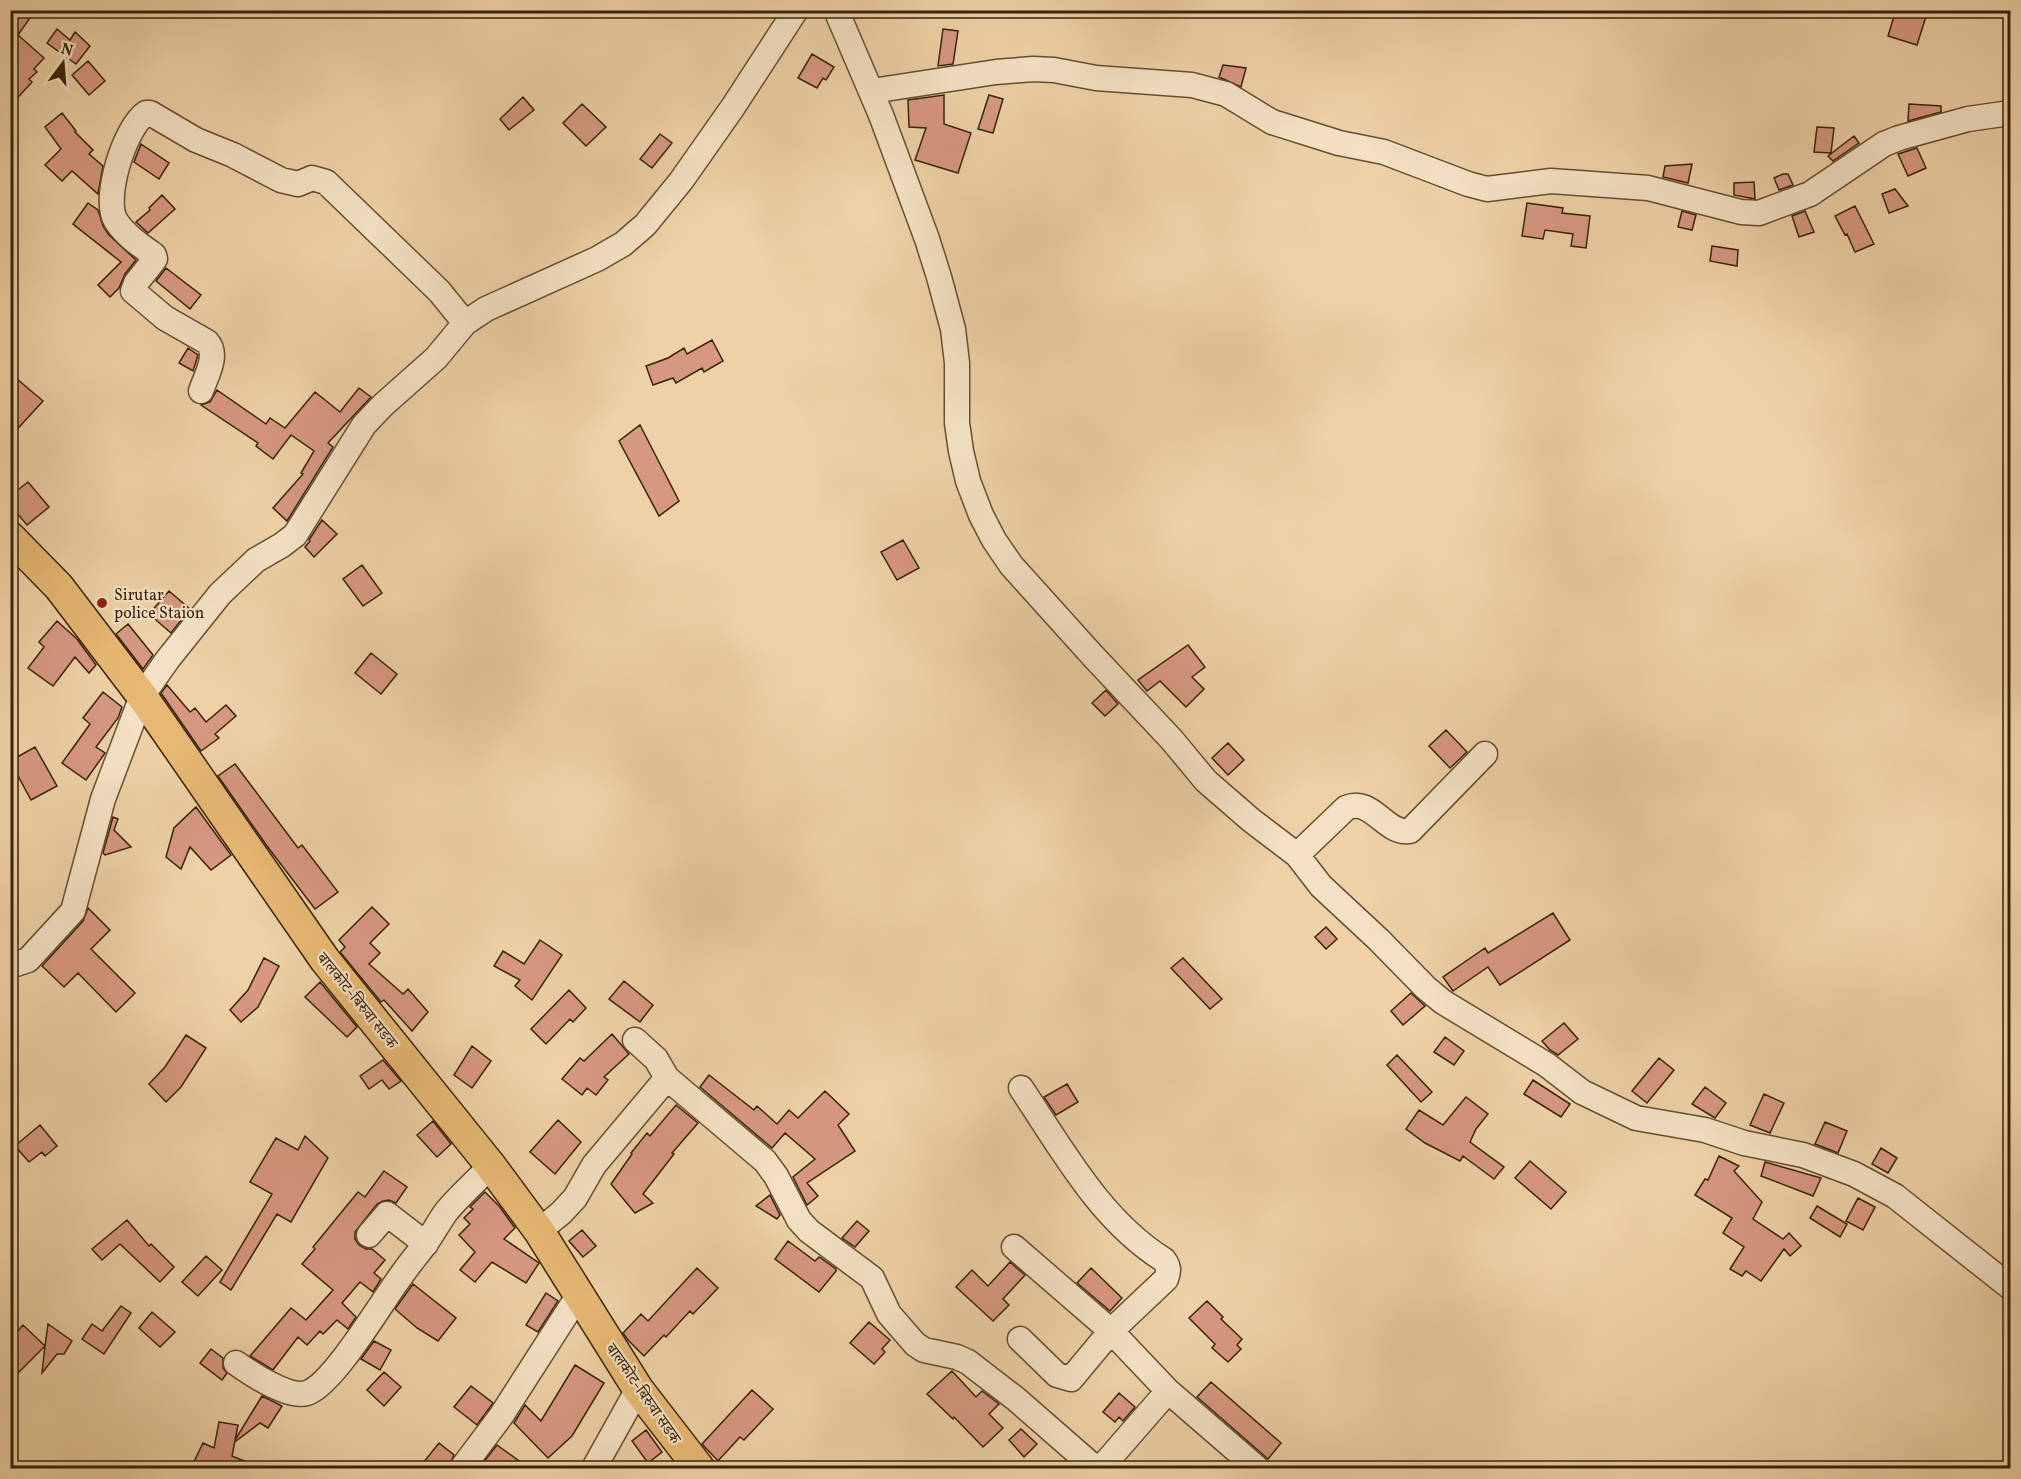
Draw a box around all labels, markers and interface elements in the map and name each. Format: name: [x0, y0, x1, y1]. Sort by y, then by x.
north arrow: [33, 33, 93, 93]
text: N: [58, 38, 76, 63]
place label: Sirutar police Staion: [114, 585, 204, 625]
marker: Sirutar police Staion: [95, 596, 109, 610]
street label: बालकोट-बिरुवा सडक: [310, 948, 403, 1055]
street label: बालकोट-बिरुवा सडक: [599, 1339, 686, 1450]

